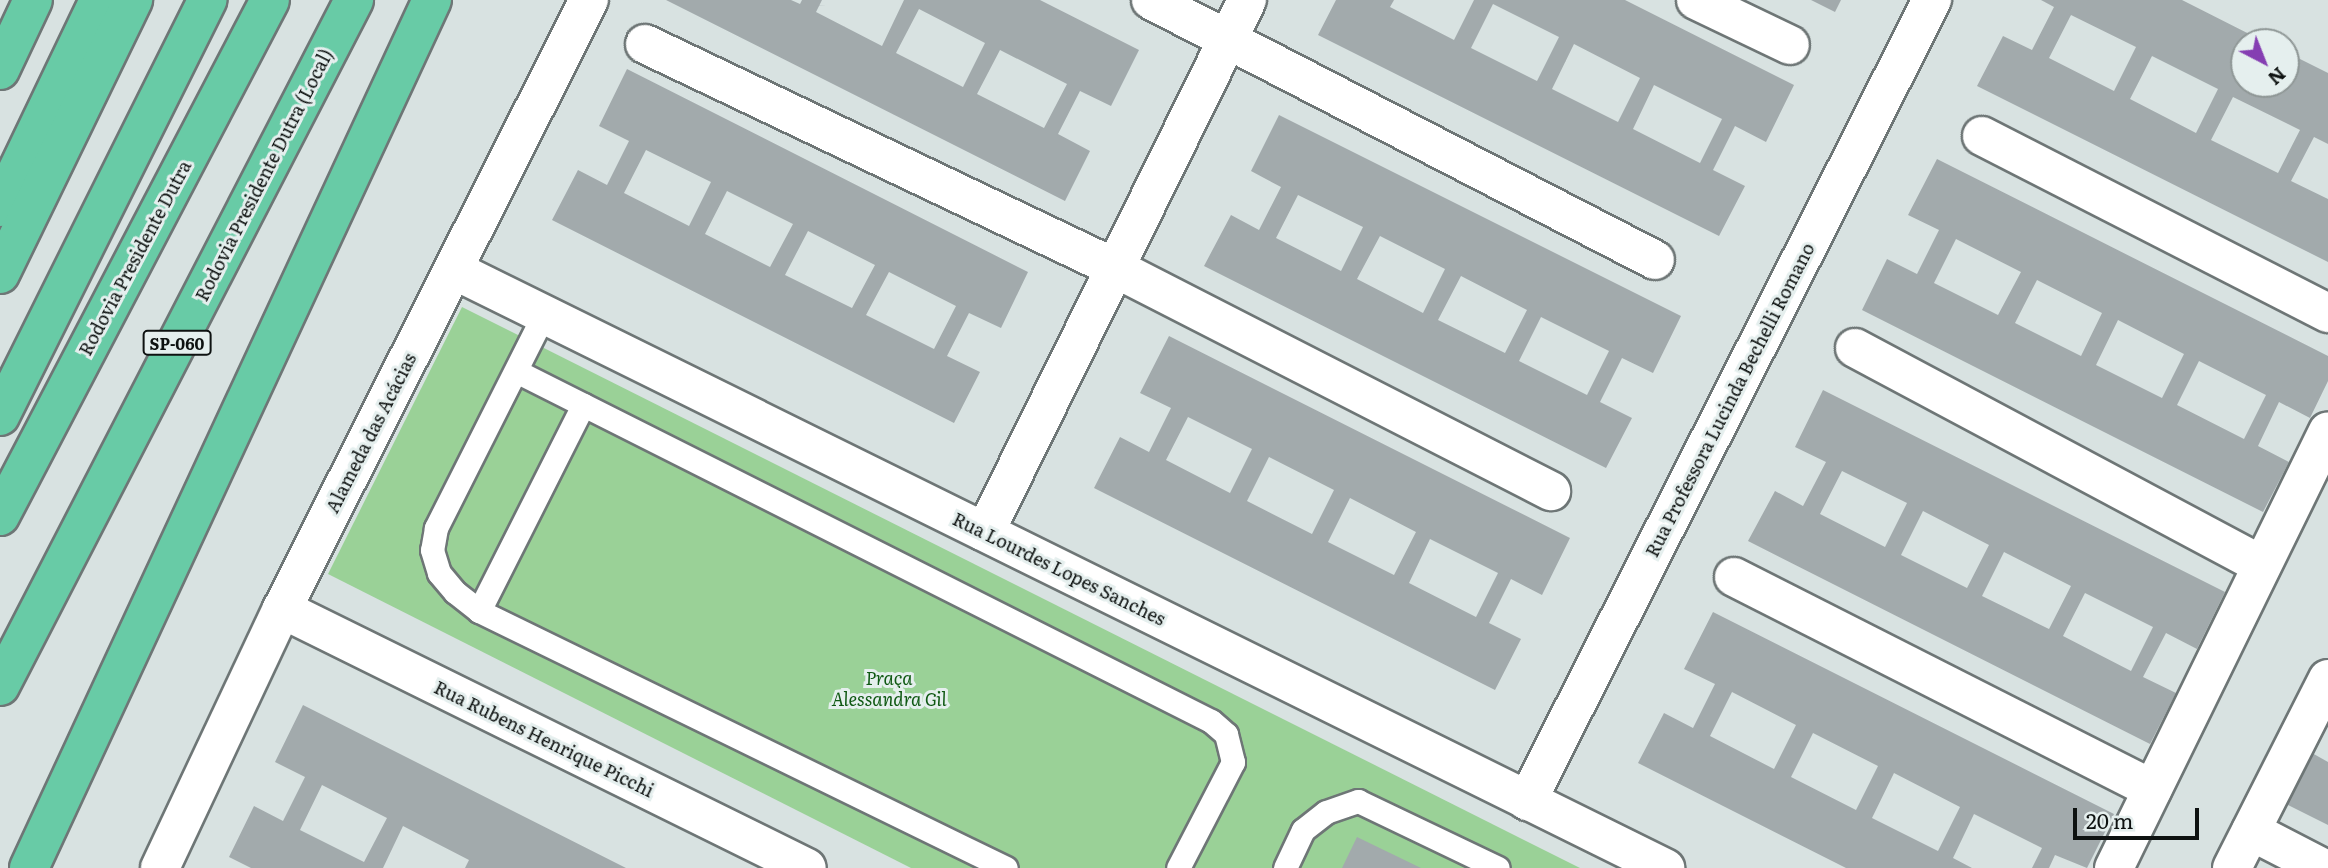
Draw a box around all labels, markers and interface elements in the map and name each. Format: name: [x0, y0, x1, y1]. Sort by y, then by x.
north arrow: [2230, 28, 2300, 98]
street label: Rodovia Presidente Dutra (Local): [191, 45, 337, 305]
text: N: [2262, 61, 2293, 93]
street label: Rodovia Presidente Dutra: [74, 157, 196, 359]
street label: Rua Professora Lucinda Bechelli Romano: [1641, 239, 1819, 561]
road number: SP-060: [142, 330, 212, 356]
street label: Alameda das Acácias: [321, 350, 421, 516]
street label: Rua Lourdes Lopes Sanches: [949, 508, 1169, 630]
park label: Praça Alessandra Gil: [831, 668, 947, 710]
street label: Rua Rubens Henrique Picchi: [431, 676, 657, 802]
scale bar: [2076, 794, 2202, 838]
text: 20 m: [2086, 804, 2133, 835]

